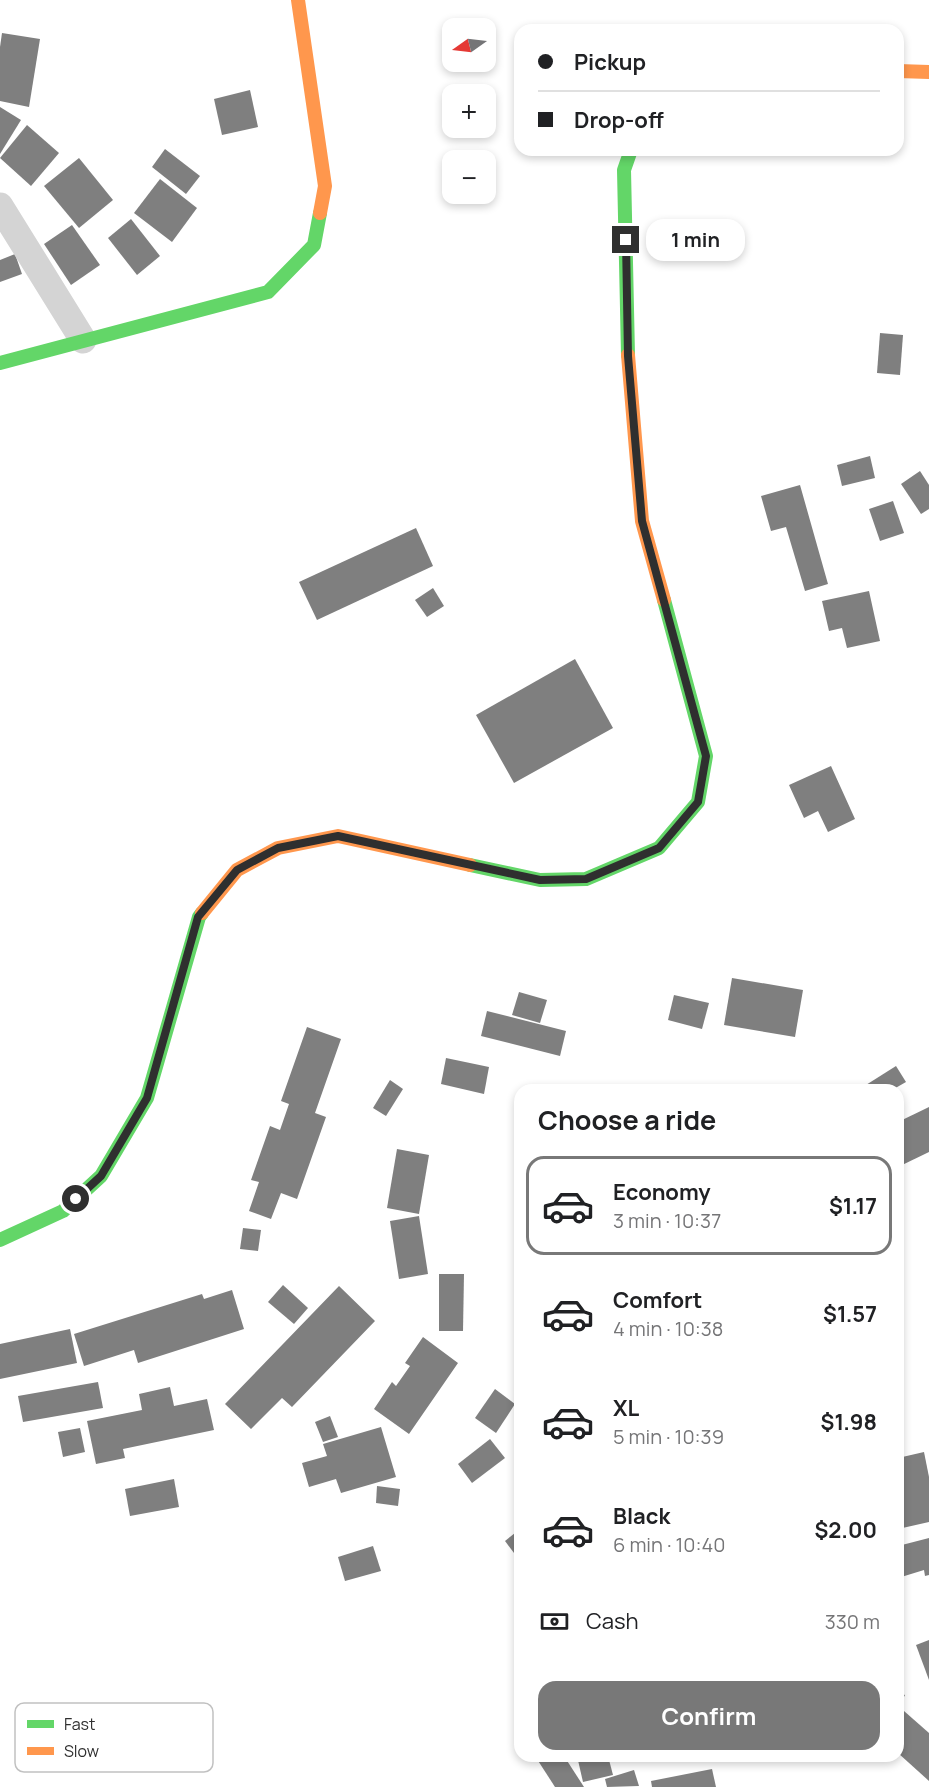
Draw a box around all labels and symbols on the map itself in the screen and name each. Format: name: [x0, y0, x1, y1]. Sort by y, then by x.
north arrow: [442, 18, 496, 72]
callout: 1 min: [647, 219, 746, 261]
route end: [612, 226, 639, 253]
route start: [62, 1185, 89, 1212]
legend: [15, 1703, 213, 1772]
text: Fast: [64, 1713, 95, 1735]
text: Slow: [64, 1740, 99, 1762]

